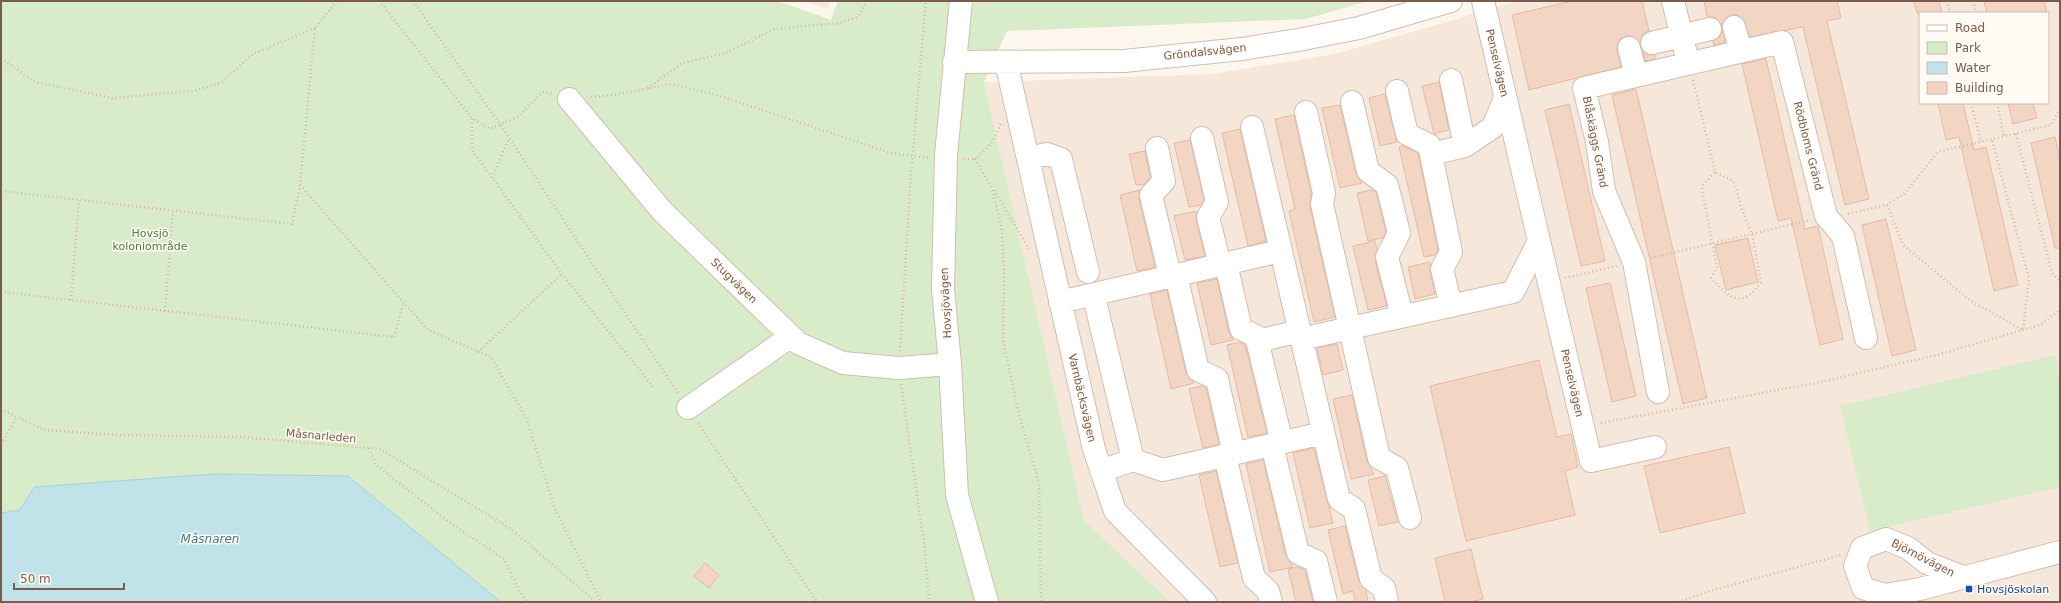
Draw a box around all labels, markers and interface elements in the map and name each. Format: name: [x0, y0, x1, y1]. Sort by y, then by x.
legend: [1919, 12, 2049, 104]
text: Road: [1955, 21, 1985, 35]
street label: Penselvägen: [1483, 28, 1511, 98]
street label: Gröndalsvägen: [1163, 41, 1247, 63]
text: Park: [1955, 41, 1981, 55]
text: Water: [1955, 61, 1991, 75]
text: Building: [1955, 81, 2004, 95]
street label: Blåskäggs Gränd: [1580, 95, 1610, 189]
street label: Rödbloms Gränd: [1791, 100, 1825, 192]
park label: Hovsjö koloniområde: [113, 227, 188, 253]
street label: Stugvägen: [708, 256, 760, 306]
street label: Hovsjövägen: [938, 267, 954, 339]
street label: Penselvägen: [1558, 348, 1586, 418]
street label: Varnbäcksvägen: [1065, 352, 1099, 444]
street label: Måsnarleden: [285, 426, 357, 446]
water label: Måsnaren: [181, 532, 239, 546]
street label: Björnövägen: [1889, 536, 1957, 580]
scale bar: [14, 565, 124, 591]
text: 50 m: [20, 572, 51, 586]
place label: Hovsjöskolan: [1977, 583, 2049, 596]
marker: Hovsjöskolan: [1964, 584, 1974, 594]

